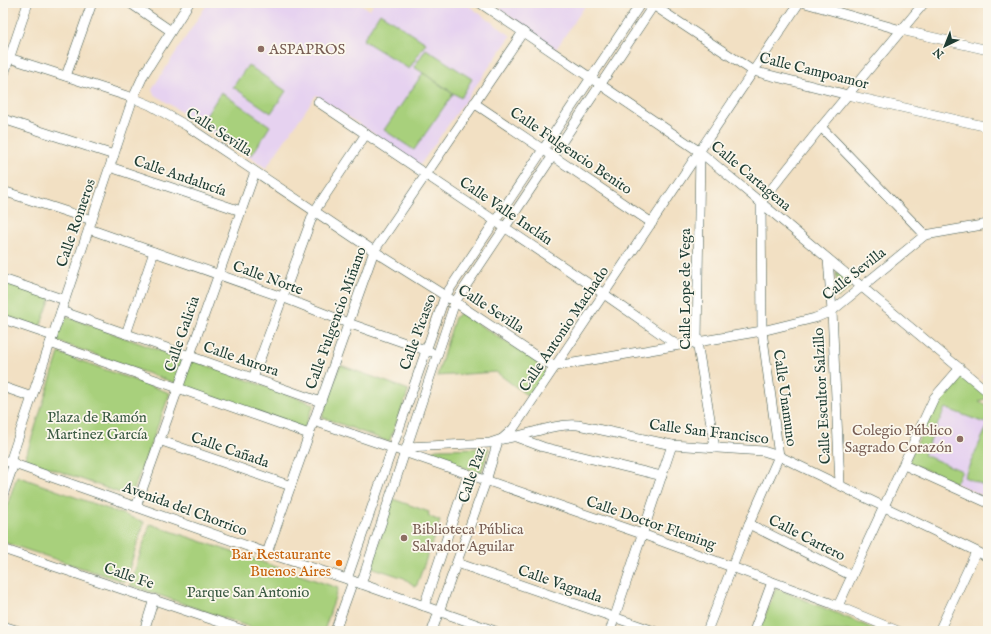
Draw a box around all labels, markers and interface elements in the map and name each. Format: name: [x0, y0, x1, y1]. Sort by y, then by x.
north arrow: [925, 26, 965, 66]
place label: ASPAPROS: [268, 40, 345, 59]
marker: ASPAPROS: [256, 44, 266, 54]
text: N: [930, 44, 948, 62]
street label: Calle Campoamor: [757, 48, 871, 94]
street label: Calle Sevilla: [182, 103, 256, 161]
street label: Calle Fulgencio Benito: [506, 103, 636, 199]
street label: Calle Cartagena: [707, 137, 796, 216]
street label: Calle Andalucía: [131, 151, 229, 201]
street label: Calle Valle Inclán: [456, 173, 556, 249]
street label: Calle Romeros: [52, 176, 100, 270]
street label: Calle Lope de Vega: [676, 228, 695, 350]
street label: Calle Sevilla: [818, 243, 890, 305]
street label: Calle Fulgencio Miñano: [301, 244, 371, 392]
street label: Calle Norte: [230, 256, 306, 300]
street label: Calle Antonio Machado: [515, 263, 613, 395]
street label: Calle Sevilla: [454, 280, 528, 338]
street label: Calle Picasso: [395, 291, 441, 373]
street label: Calle Galicia: [160, 293, 204, 374]
street label: Calle Escultor Salzillo: [809, 327, 835, 465]
street label: Calle Aurora: [201, 337, 282, 381]
street label: Calle Unamuno: [769, 348, 801, 448]
park label: Plaza de Ramón Martinez García: [46, 408, 148, 444]
street label: Calle San Francisco: [648, 415, 770, 449]
place label: Colegio Público Sagrado Corazón: [845, 421, 952, 457]
street label: Calle Cañada: [188, 428, 272, 472]
marker: Colegio Público Sagrado Corazón: [955, 434, 965, 444]
street label: Calle Paz: [454, 445, 490, 505]
street label: Avenida del Chorrico: [119, 477, 250, 540]
street label: Calle Doctor Fleming: [584, 492, 719, 554]
street label: Calle Cartero: [765, 510, 849, 566]
place label: Biblioteca Pública Salvador Aguilar: [412, 520, 524, 556]
marker: Biblioteca Pública Salvador Aguilar: [399, 533, 409, 543]
place label: Bar Restaurante Buenos Aires: [231, 545, 331, 581]
marker: Bar Restaurante Buenos Aires: [334, 558, 344, 568]
street label: Calle Fe: [101, 559, 157, 593]
street label: Calle Vaguada: [515, 561, 605, 607]
park label: Parque San Antonio: [187, 583, 309, 602]

